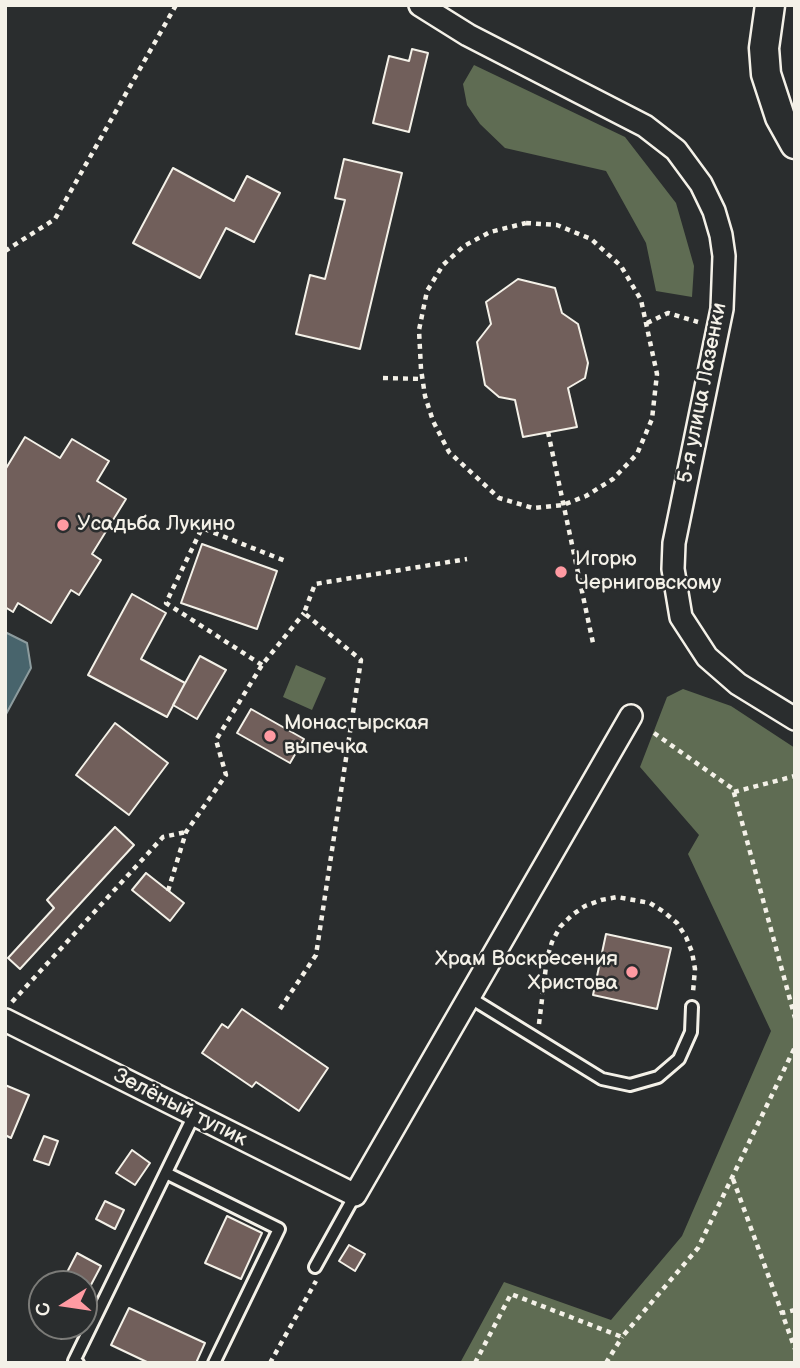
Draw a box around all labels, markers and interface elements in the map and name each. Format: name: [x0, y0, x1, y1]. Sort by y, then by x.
street label: 5-я улица Лазенки: [673, 301, 733, 485]
place label: Усадьба Лукино: [77, 512, 235, 538]
marker: Усадьба Лукино: [55, 517, 71, 533]
place label: Игорю Черниговскому: [575, 547, 721, 597]
marker: Игорю Черниговскому: [553, 564, 569, 580]
place label: Монастырская выпечка: [284, 711, 429, 761]
marker: Монастырская выпечка: [262, 728, 278, 744]
place label: Храм Воскресения Христова: [435, 947, 618, 997]
marker: Храм Воскресения Христова: [624, 964, 640, 980]
street label: Зелёный тупик: [109, 1063, 251, 1153]
north arrow: [28, 1270, 98, 1340]
text: С: [31, 1300, 57, 1318]

